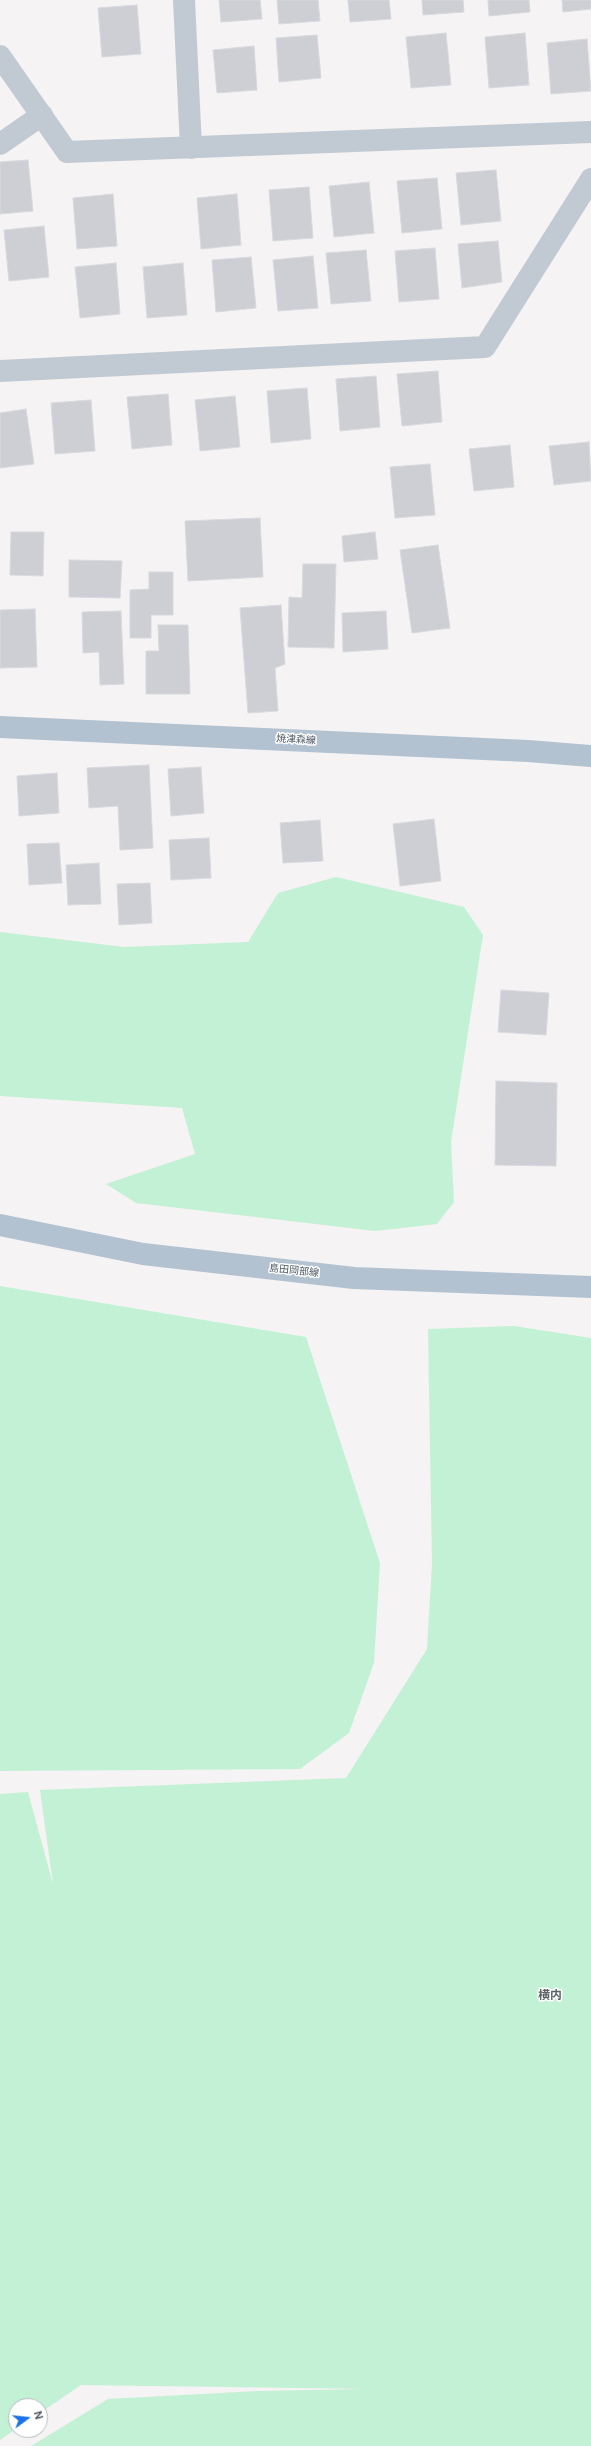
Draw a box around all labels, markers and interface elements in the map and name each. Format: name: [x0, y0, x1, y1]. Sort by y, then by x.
street label: 焼津森線: [276, 733, 316, 747]
street label: 島田岡部線: [269, 1262, 319, 1280]
district label: 横内: [538, 1989, 562, 2003]
north arrow: [8, 2398, 48, 2438]
text: N: [31, 2409, 46, 2421]

